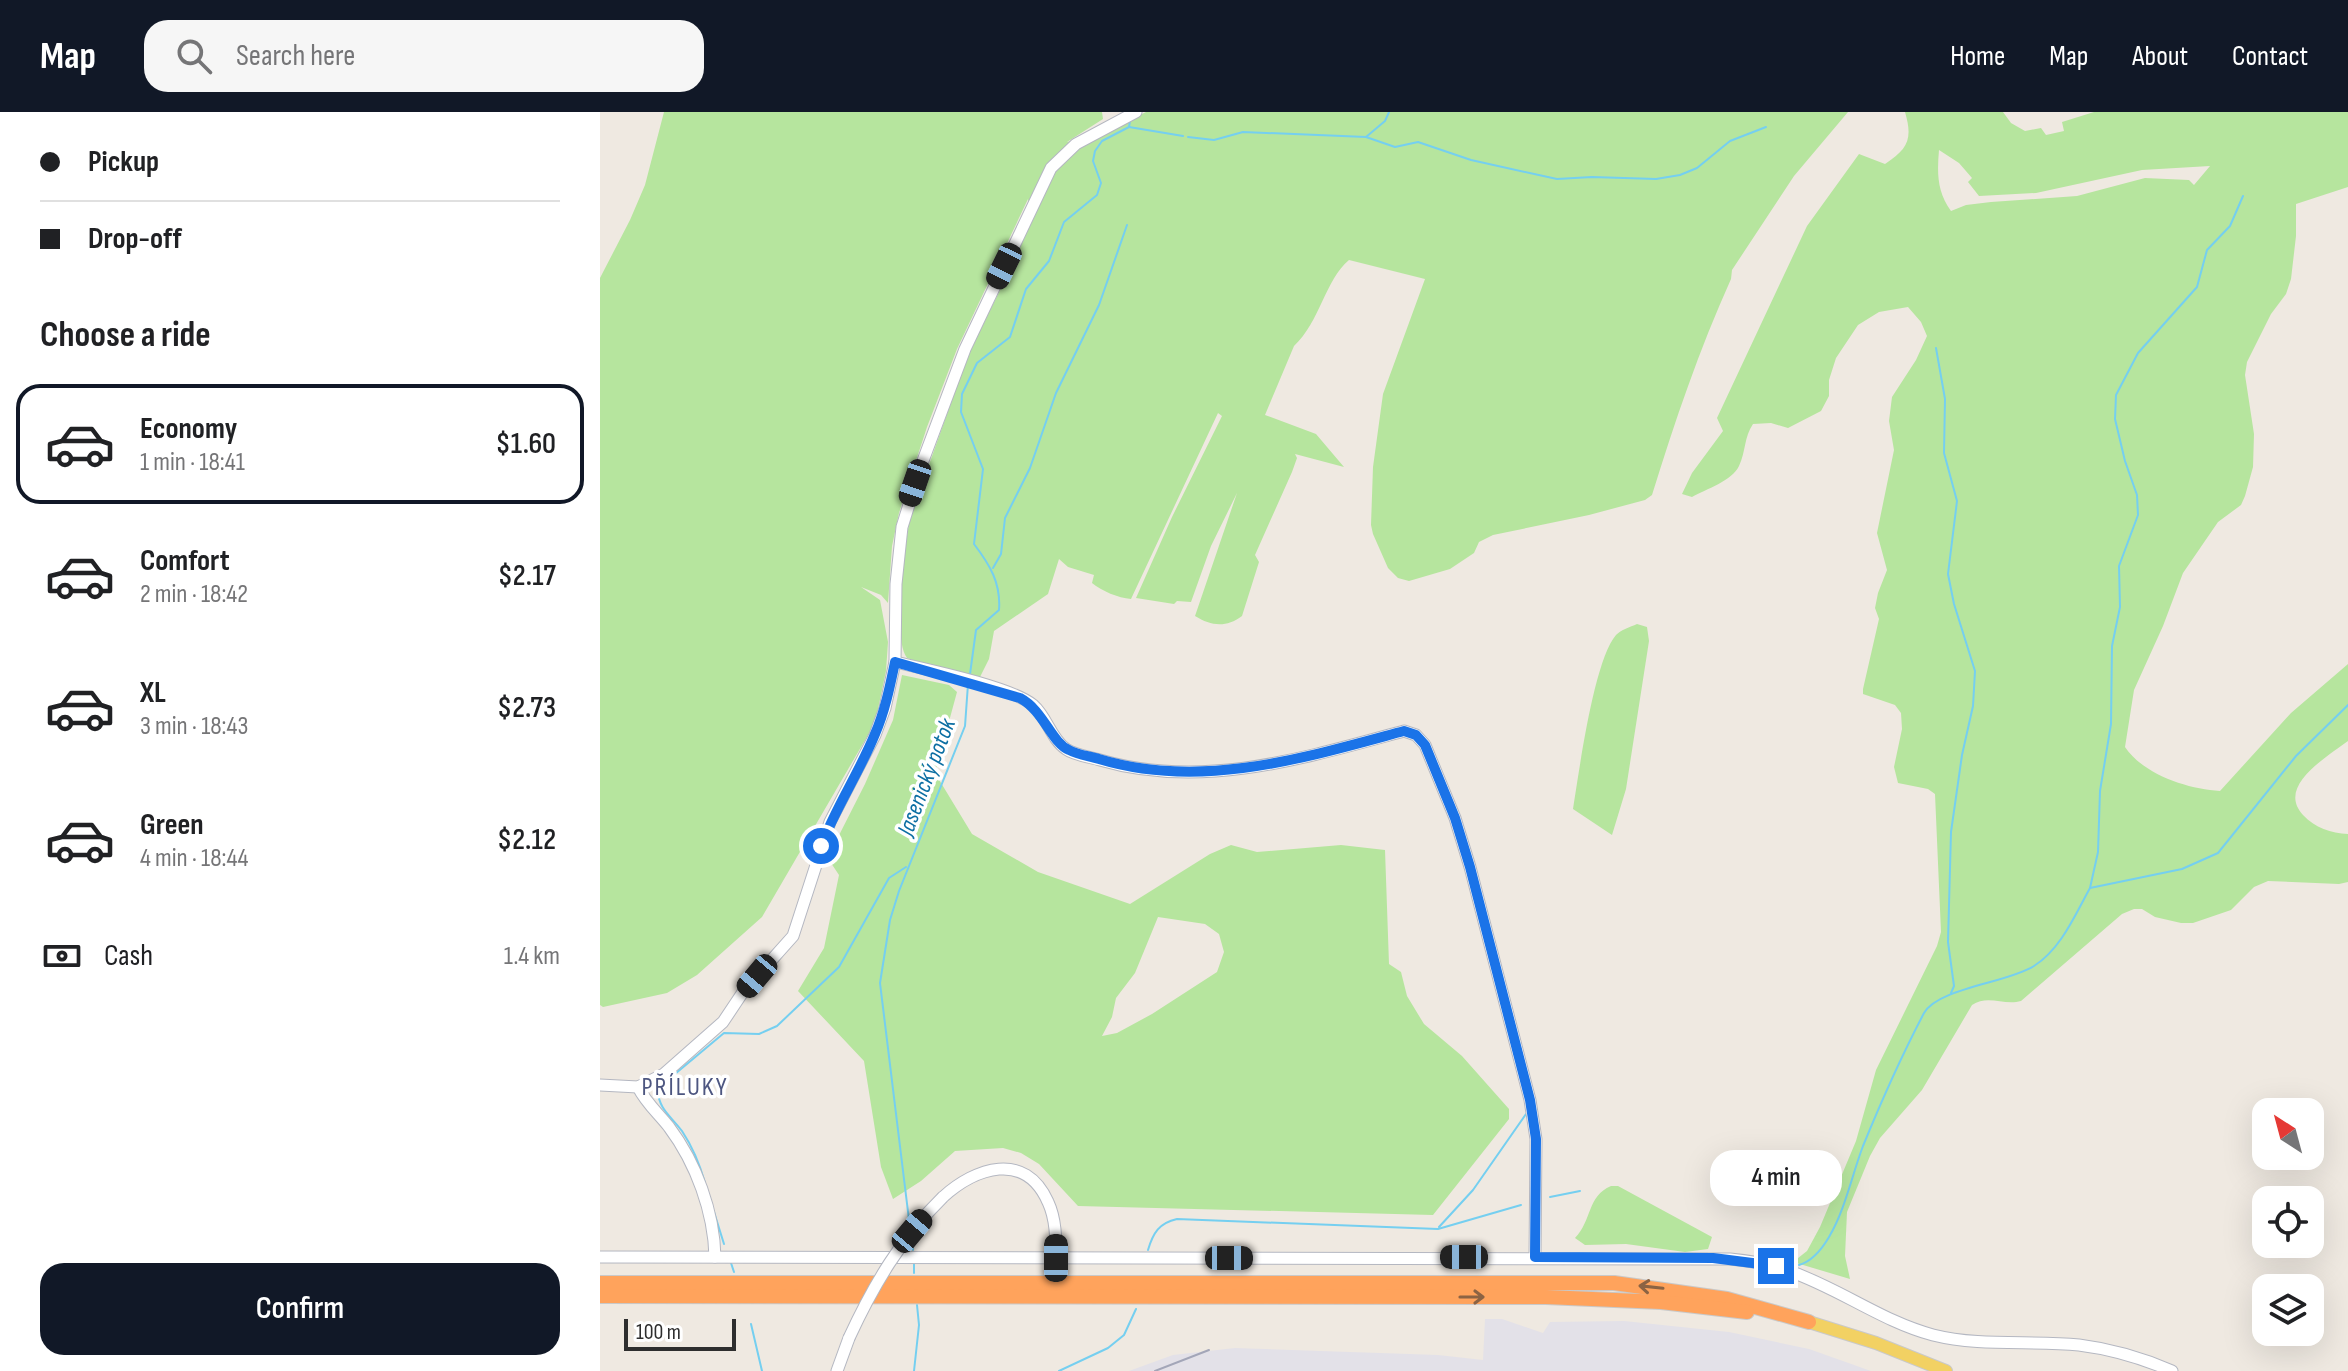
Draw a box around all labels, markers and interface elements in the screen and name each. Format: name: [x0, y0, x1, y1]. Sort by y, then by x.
search box: [144, 20, 704, 92]
text: Map: [40, 34, 96, 79]
icon: search: [172, 34, 216, 78]
text: Search here: [236, 38, 355, 74]
text: Home: [1950, 40, 2005, 73]
text: Map: [2049, 40, 2088, 73]
text: About: [2132, 40, 2188, 73]
text: Contact: [2232, 40, 2308, 73]
text: Pickup: [88, 144, 159, 180]
text: Drop-off: [88, 221, 182, 257]
car: [983, 239, 1025, 293]
text: Choose a ride: [40, 314, 211, 357]
icon: car: [44, 408, 116, 480]
text: Economy: [140, 411, 237, 447]
text: $1.60: [495, 426, 556, 462]
text: 1 min · 18:41: [140, 447, 245, 478]
car: [896, 456, 934, 510]
icon: car: [44, 540, 116, 612]
text: Comfort: [140, 543, 230, 579]
text: $2.17: [498, 558, 556, 594]
text: 2 min · 18:42: [140, 579, 248, 610]
icon: car: [44, 672, 116, 744]
text: XL: [140, 675, 166, 711]
text: $2.73: [497, 690, 556, 726]
text: 3 min · 18:43: [140, 711, 248, 742]
water label: Jasenický potok: [890, 714, 962, 842]
icon: car: [44, 804, 116, 876]
text: Green: [140, 807, 204, 843]
text: $2.12: [497, 822, 556, 858]
route start: [803, 828, 839, 864]
text: 4 min · 18:44: [140, 843, 248, 874]
icon: cash: [40, 934, 84, 978]
text: Cash: [104, 938, 153, 974]
text: 1.4 km: [504, 941, 560, 972]
car: [732, 950, 782, 1002]
district label: PŘÍLUKY: [641, 1072, 729, 1103]
north arrow: [2252, 1098, 2324, 1170]
map controls: [2252, 1098, 2324, 1346]
callout: 4 min: [1710, 1150, 1842, 1206]
text: 4 min: [1751, 1162, 1801, 1193]
button: locate: [2252, 1186, 2324, 1258]
car: [887, 1205, 937, 1257]
car: [1044, 1234, 1068, 1282]
car: [1440, 1245, 1488, 1269]
car: [1205, 1246, 1253, 1270]
route end: [1758, 1248, 1794, 1284]
button: Confirm: [40, 1263, 560, 1355]
button: layers: [2252, 1274, 2324, 1346]
one-way arrow: [1638, 1279, 1665, 1294]
one-way arrow: [1458, 1289, 1485, 1305]
scale bar: [624, 1315, 736, 1351]
text: 100 m: [636, 1319, 681, 1346]

